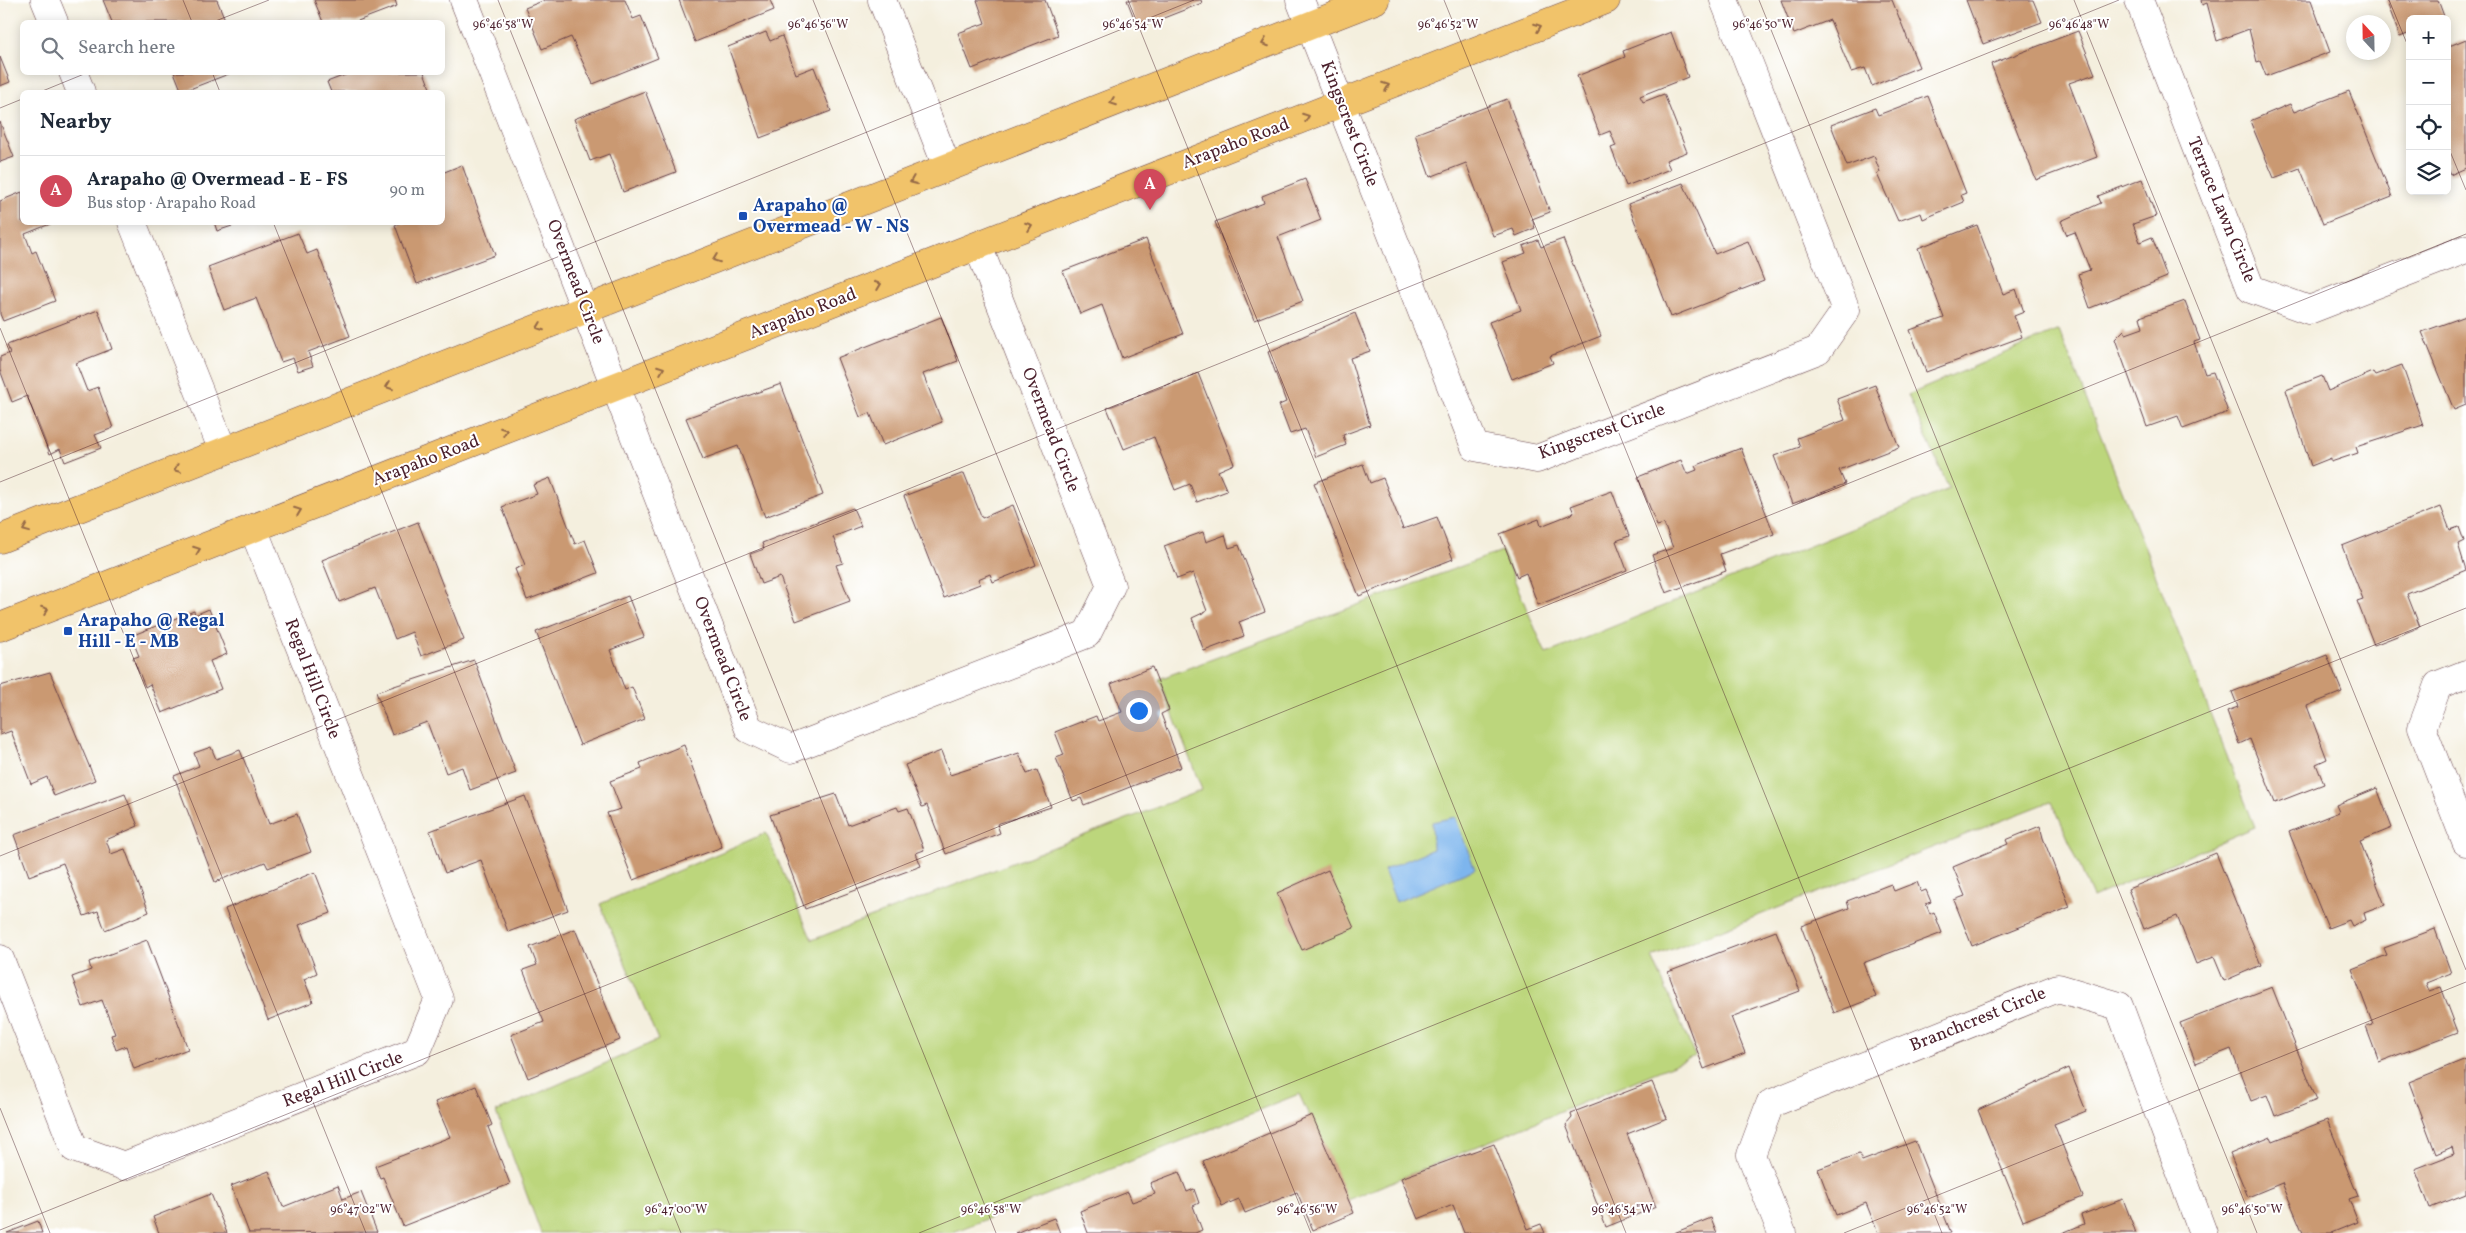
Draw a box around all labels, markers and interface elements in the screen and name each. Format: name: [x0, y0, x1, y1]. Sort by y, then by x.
north arrow: [2346, 15, 2391, 60]
map controls: [2406, 15, 2451, 195]
button: +: [2406, 15, 2451, 60]
text: 96°46'58"W: [473, 17, 533, 33]
text: 96°46'56"W: [788, 17, 848, 33]
text: 96°46'54"W: [1102, 17, 1164, 33]
text: 96°46'52"W: [1418, 17, 1478, 33]
text: 96°46'50"W: [1732, 17, 1794, 33]
text: 96°46'48"W: [2049, 17, 2109, 33]
search box: [20, 20, 445, 75]
one-way arrow: [1533, 23, 1541, 33]
icon: search: [38, 34, 66, 62]
text: Search here: [78, 35, 175, 61]
one-way arrow: [1261, 37, 1270, 47]
street label: Kingscrest Circle: [1313, 57, 1385, 191]
button: −: [2406, 60, 2451, 105]
one-way arrow: [1381, 82, 1390, 92]
one-way arrow: [1110, 96, 1118, 106]
button: locate: [2406, 105, 2451, 150]
text: Nearby: [40, 108, 111, 137]
street label: Arapaho Road: [1179, 112, 1293, 176]
one-way arrow: [1301, 113, 1310, 123]
street label: Terrace Lawn Circle: [2180, 133, 2262, 287]
button: layers: [2406, 150, 2451, 195]
text: Arapaho @ Overmead - E - FS: [87, 167, 348, 193]
pin: A: [1134, 169, 1166, 210]
one-way arrow: [909, 174, 918, 185]
text: A: [50, 180, 62, 202]
text: 90 m: [389, 180, 425, 202]
text: Bus stop · Arapaho Road: [87, 193, 256, 215]
place label: Arapaho @ Overmead - W - NS: [753, 194, 909, 240]
marker: Arapaho @ Overmead - W - NS: [737, 210, 749, 222]
street label: Overmead Circle: [540, 216, 610, 348]
one-way arrow: [1024, 221, 1033, 232]
one-way arrow: [712, 253, 720, 263]
one-way arrow: [873, 281, 881, 291]
street label: Arapaho Road: [746, 282, 860, 346]
one-way arrow: [536, 321, 545, 331]
street label: Overmead Circle: [1015, 364, 1085, 496]
one-way arrow: [656, 365, 665, 375]
one-way arrow: [385, 380, 393, 390]
street label: Kingscrest Circle: [1535, 397, 1669, 467]
one-way arrow: [499, 426, 508, 437]
street label: Arapaho Road: [369, 429, 483, 493]
one-way arrow: [174, 463, 182, 473]
one-way arrow: [293, 507, 302, 517]
one-way arrow: [22, 522, 31, 533]
one-way arrow: [192, 546, 201, 557]
street label: Overmead Circle: [687, 593, 757, 725]
one-way arrow: [41, 605, 49, 615]
place label: Arapaho @ Regal Hill - E - MB: [78, 609, 225, 655]
street label: Regal Hill Circle: [278, 615, 346, 743]
marker: Arapaho @ Regal Hill - E - MB: [62, 625, 74, 637]
your location: [1126, 698, 1152, 724]
street label: Branchcrest Circle: [1906, 981, 2050, 1059]
street label: Regal Hill Circle: [279, 1046, 407, 1114]
text: 96°47'02"W: [330, 1202, 392, 1218]
text: 96°47'00"W: [645, 1202, 707, 1218]
text: 96°46'58"W: [961, 1202, 1021, 1218]
text: 96°46'56"W: [1277, 1202, 1337, 1218]
text: 96°46'54"W: [1591, 1202, 1653, 1218]
text: 96°46'52"W: [1907, 1202, 1967, 1218]
text: 96°46'50"W: [2221, 1202, 2283, 1218]

